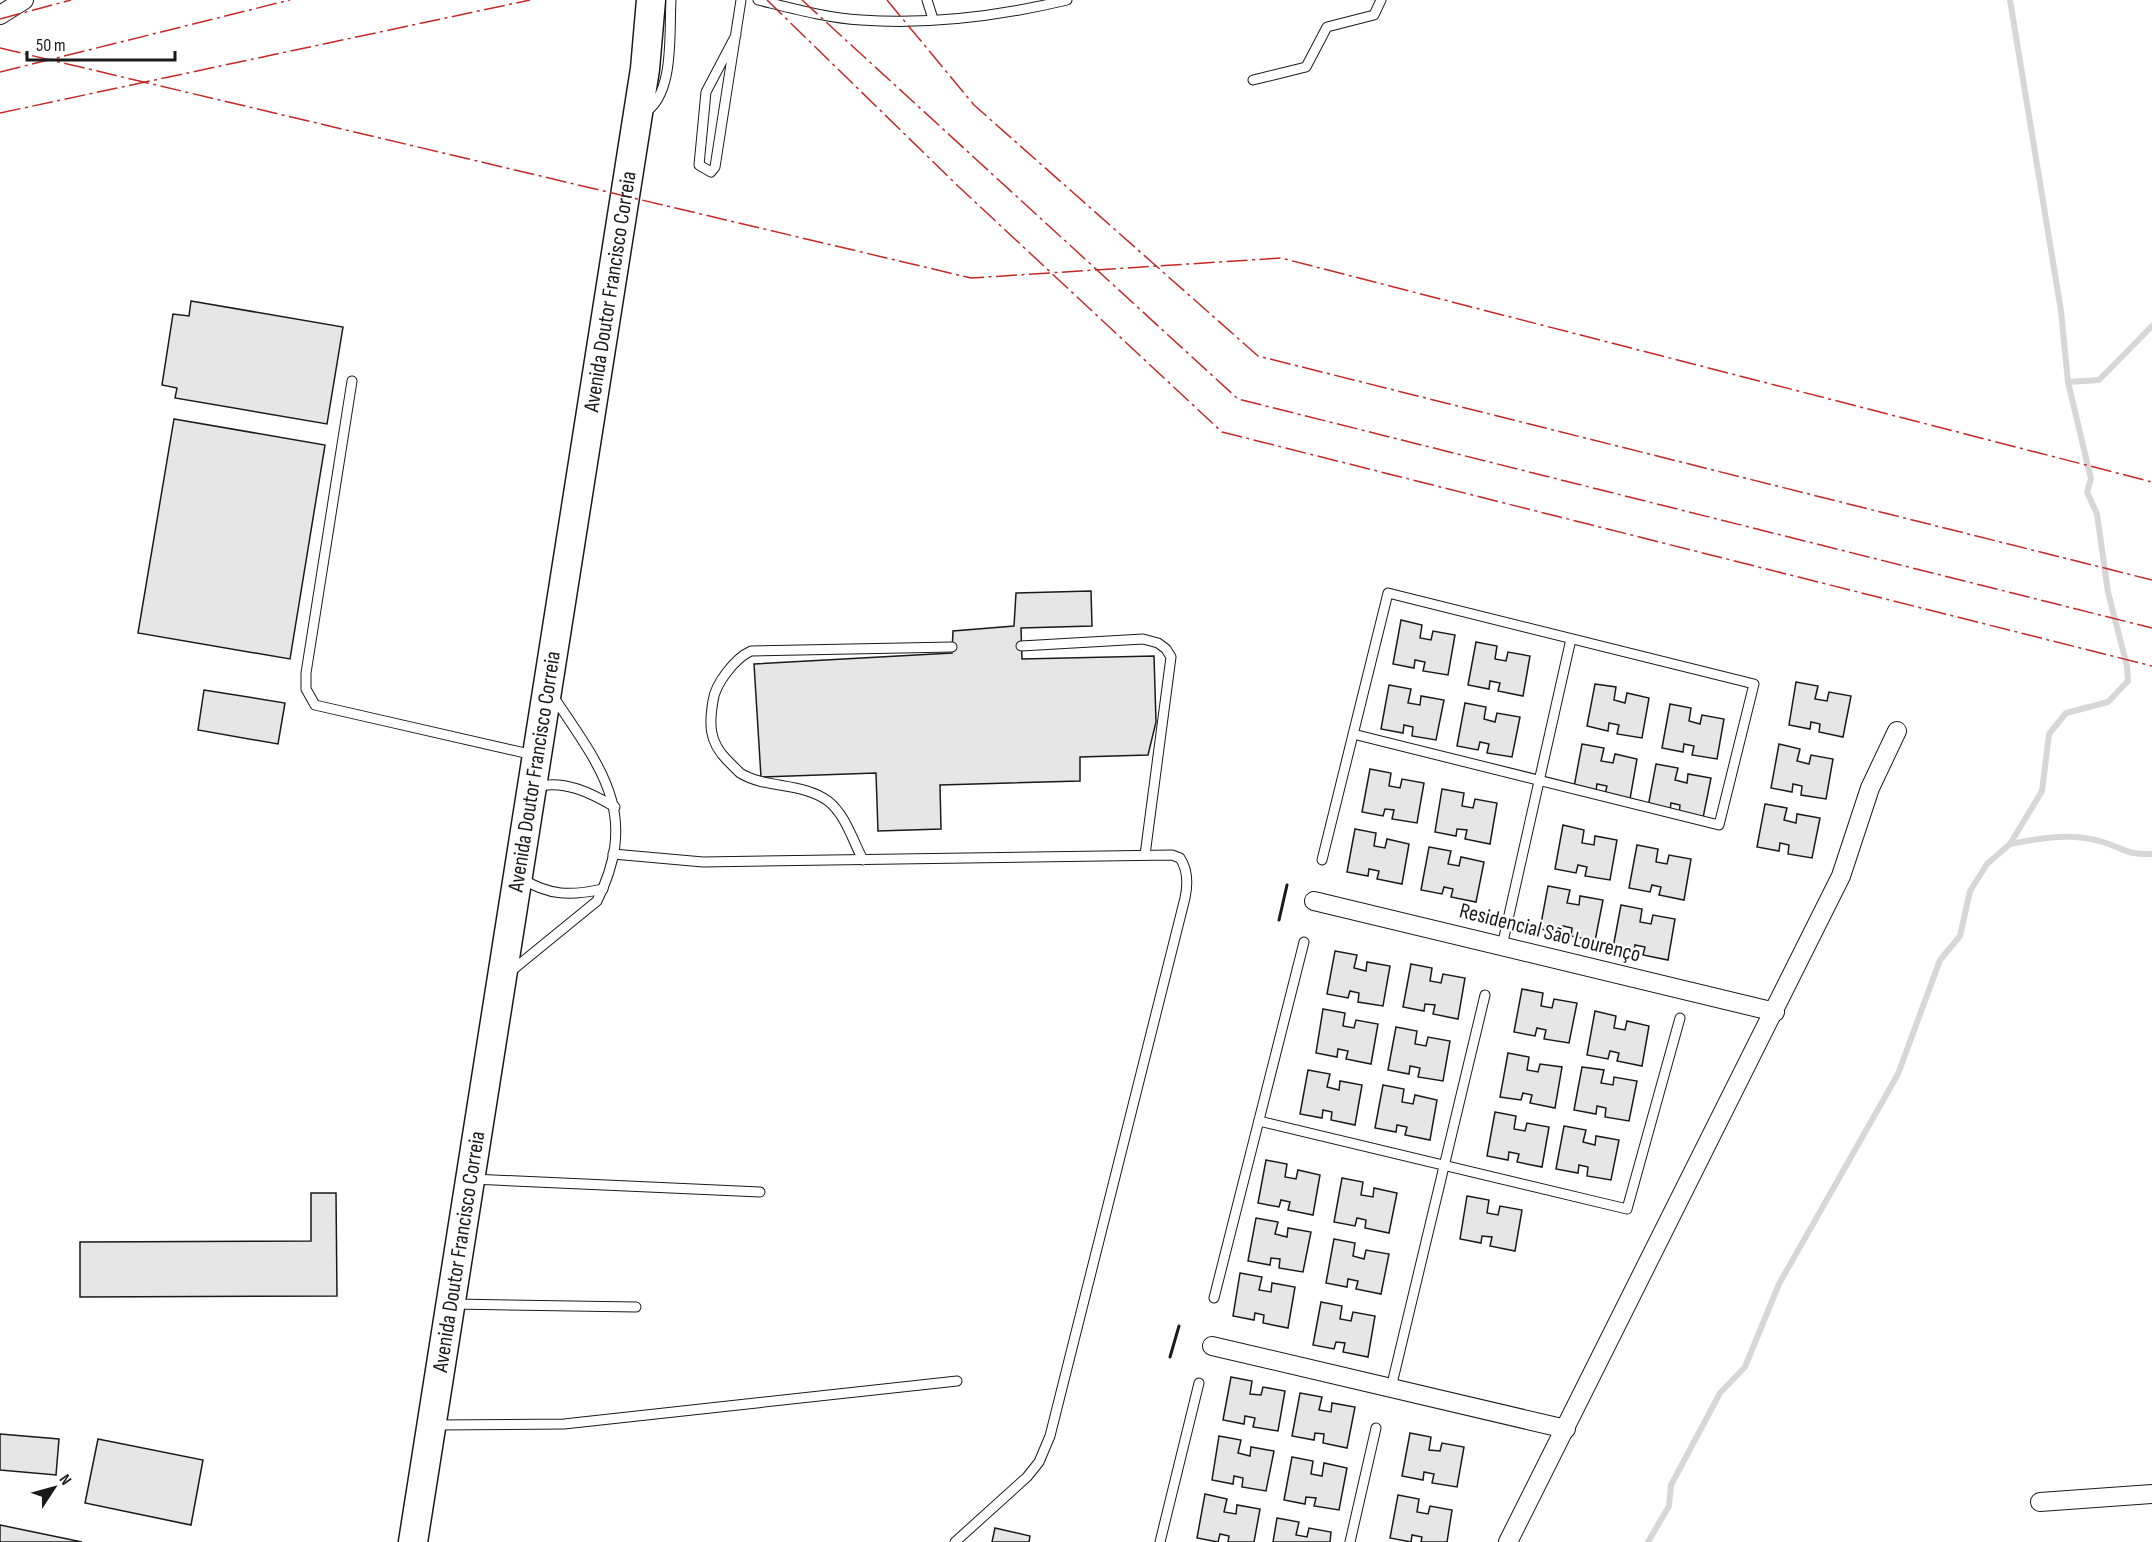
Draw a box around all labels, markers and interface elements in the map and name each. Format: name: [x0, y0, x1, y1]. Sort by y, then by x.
scale bar: [27, 24, 176, 62]
text: 50 m: [36, 35, 66, 56]
street label: Avenida Doutor Francisco Correia: [578, 169, 642, 415]
street label: Avenida Doutor Francisco Correia: [502, 649, 567, 895]
street label: Residencial São Lourenço: [1457, 897, 1643, 969]
street label: Avenida Doutor Francisco Correia: [426, 1129, 491, 1375]
north arrow: [24, 1458, 84, 1518]
text: N: [55, 1471, 75, 1489]

